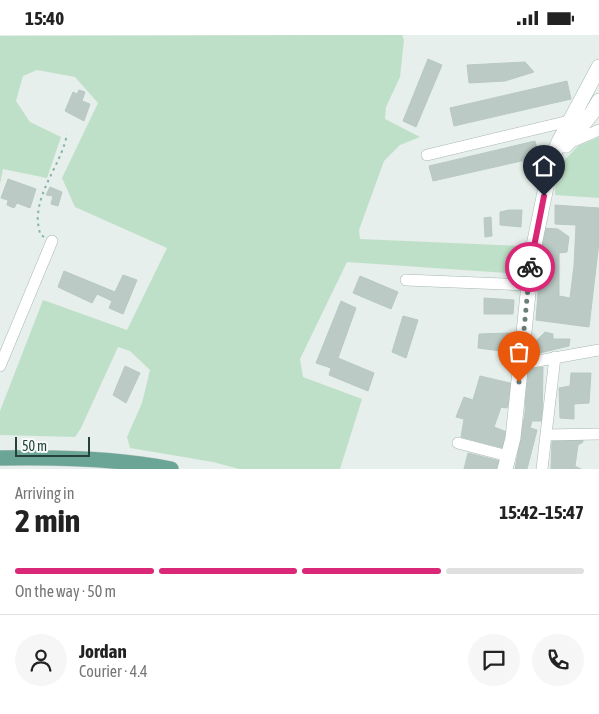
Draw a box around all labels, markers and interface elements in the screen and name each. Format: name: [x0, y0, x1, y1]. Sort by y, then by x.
text: 15:40: [25, 7, 64, 29]
pin: [523, 145, 565, 196]
icon: home: [530, 152, 558, 180]
courier: [505, 242, 555, 292]
icon: bike: [516, 253, 544, 281]
pin: [498, 331, 540, 382]
icon: bag: [505, 338, 533, 366]
scale bar: [15, 434, 90, 457]
text: 50 m: [22, 438, 47, 454]
text: Arriving in: [15, 484, 75, 502]
text: 15:42–15:47: [499, 501, 584, 523]
text: 2 min: [15, 502, 80, 539]
text: On the way · 50 m: [15, 582, 116, 600]
button: person: [15, 634, 67, 686]
button: chat: [468, 634, 520, 686]
button: phone: [532, 634, 584, 686]
text: Jordan: [79, 640, 127, 662]
text: Courier · 4.4: [79, 662, 148, 680]

